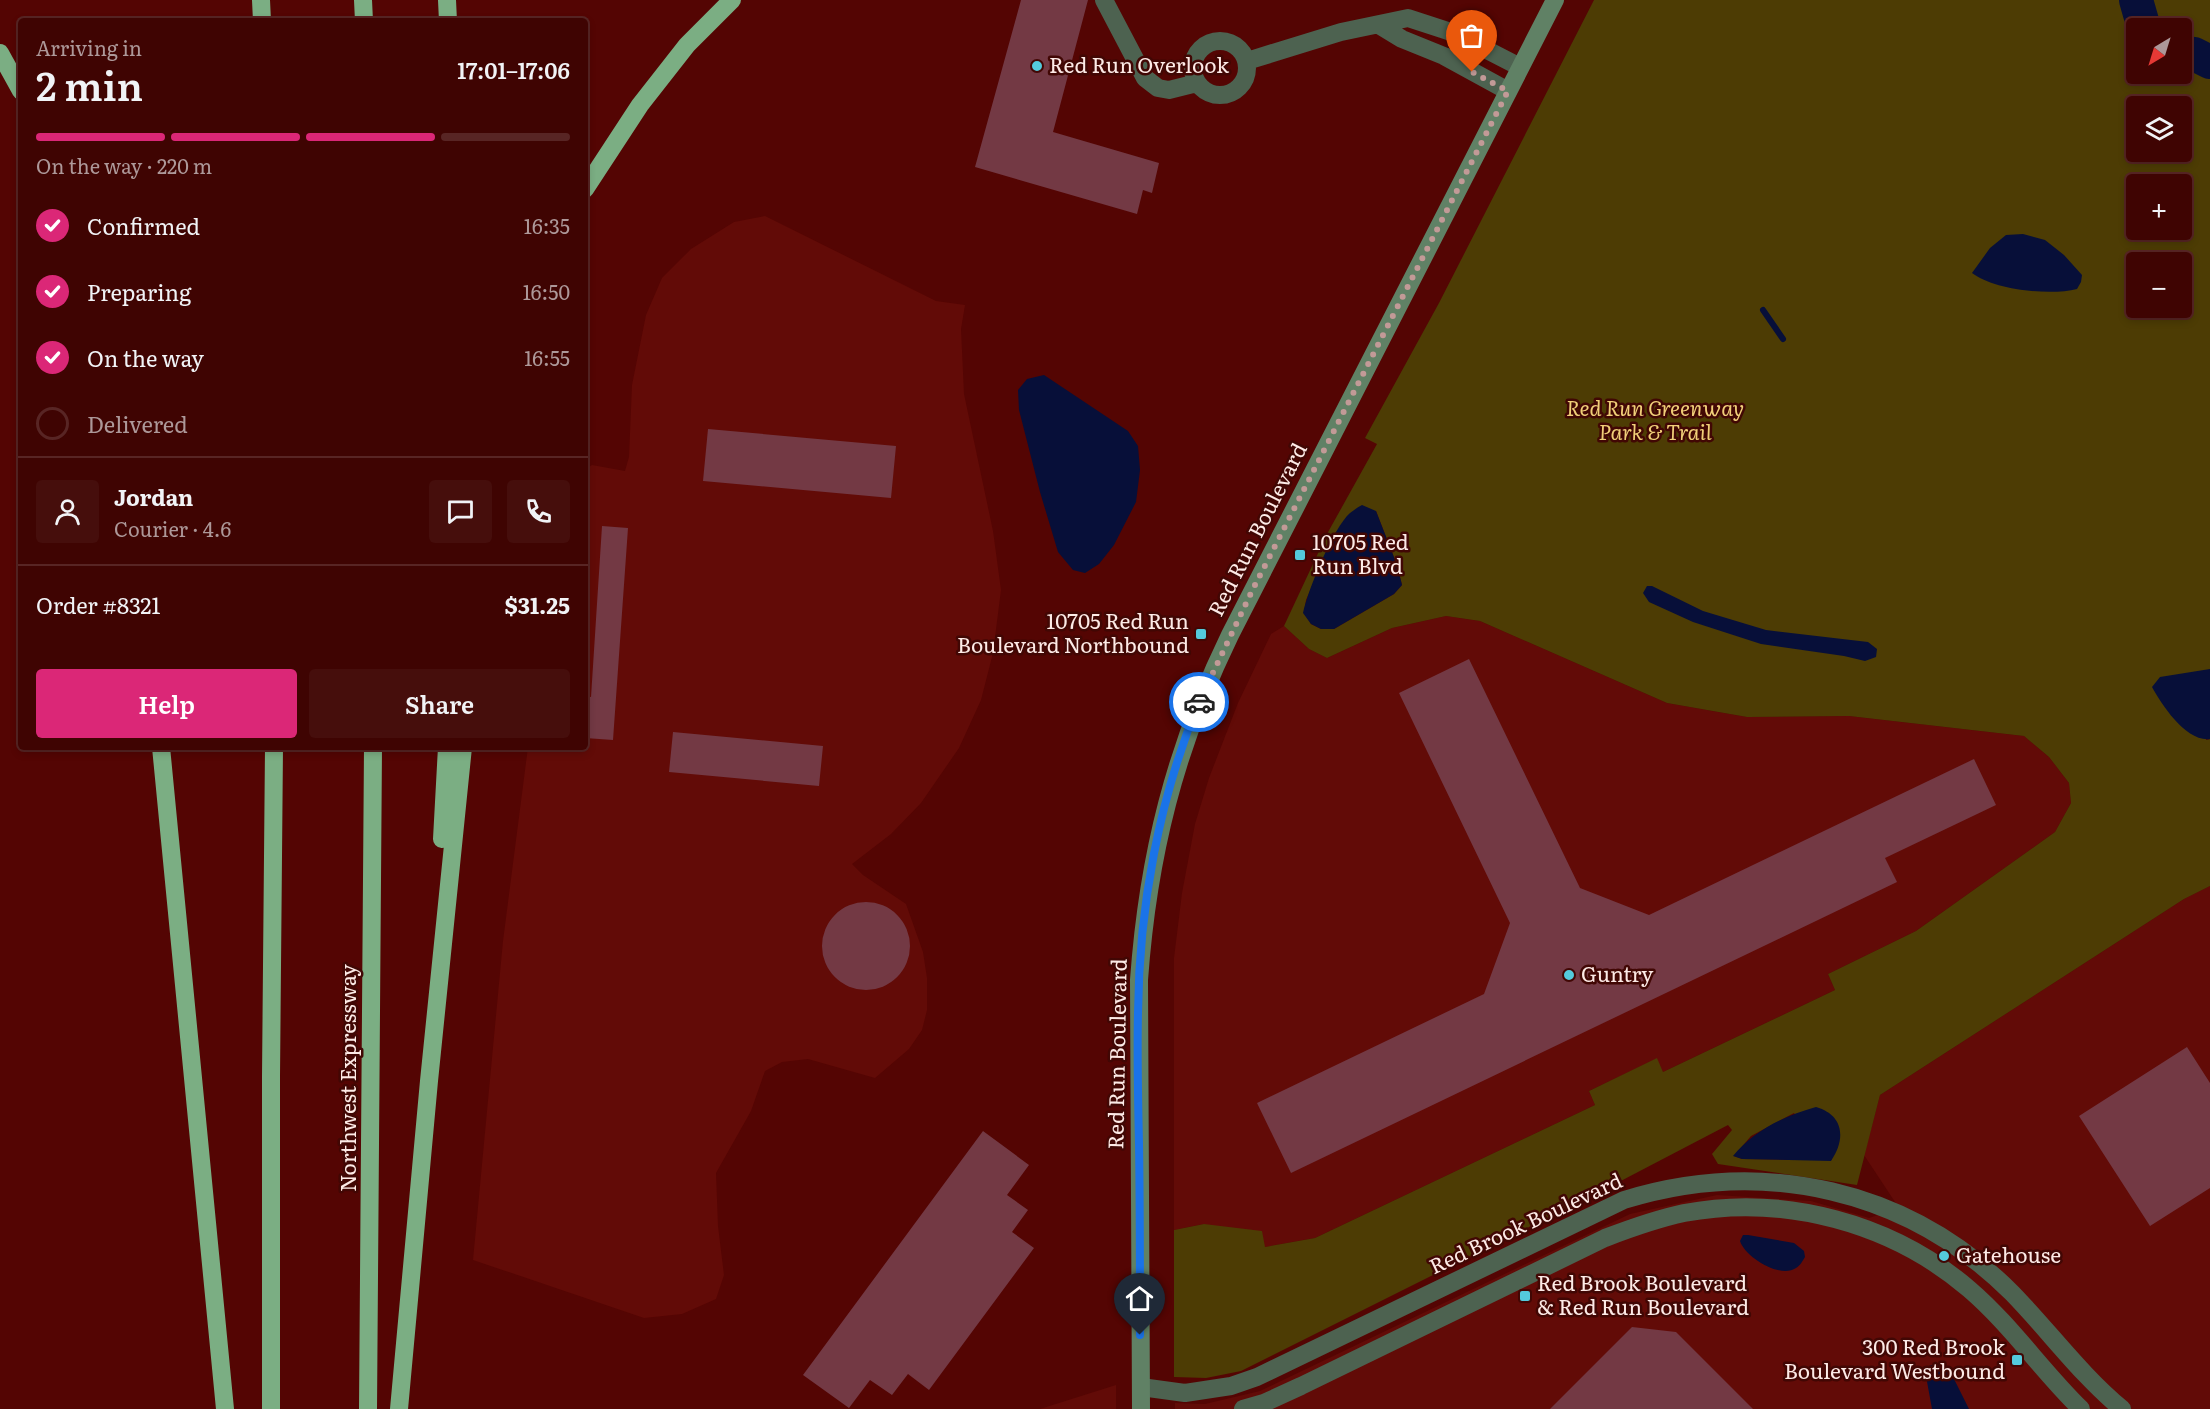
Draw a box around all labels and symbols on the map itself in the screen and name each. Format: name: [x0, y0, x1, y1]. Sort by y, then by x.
pin: [1446, 10, 1497, 72]
north arrow: [2126, 18, 2192, 84]
place label: Red Run Overlook: [1049, 48, 1229, 79]
marker: Red Run Overlook: [1030, 59, 1044, 73]
park label: Red Run Greenway Park & Trail: [1566, 391, 1744, 446]
street label: Red Run Boulevard: [1199, 437, 1313, 621]
place label: 10705 Red Run Blvd: [1312, 525, 1409, 580]
marker: 10705 Red Run Blvd: [1293, 548, 1307, 562]
place label: 10705 Red Run Boulevard Northbound: [957, 604, 1189, 659]
marker: 10705 Red Run Boulevard Northbound: [1194, 627, 1208, 641]
courier: [1169, 672, 1229, 732]
place label: Guntry: [1581, 957, 1654, 988]
street label: Red Run Boulevard: [1098, 958, 1133, 1150]
street label: Northwest Expressway: [331, 963, 362, 1192]
marker: Guntry: [1562, 968, 1576, 982]
street label: Red Brook Boulevard: [1423, 1163, 1627, 1280]
place label: Gatehouse: [1956, 1238, 2061, 1269]
marker: Gatehouse: [1937, 1249, 1951, 1263]
place label: Red Brook Boulevard & Red Run Boulevard: [1537, 1266, 1749, 1321]
pin: [1114, 1273, 1165, 1335]
marker: Red Brook Boulevard & Red Run Boulevard: [1518, 1289, 1532, 1303]
place label: 300 Red Brook Boulevard Westbound: [1784, 1330, 2005, 1385]
marker: 300 Red Brook Boulevard Westbound: [2010, 1353, 2024, 1367]

